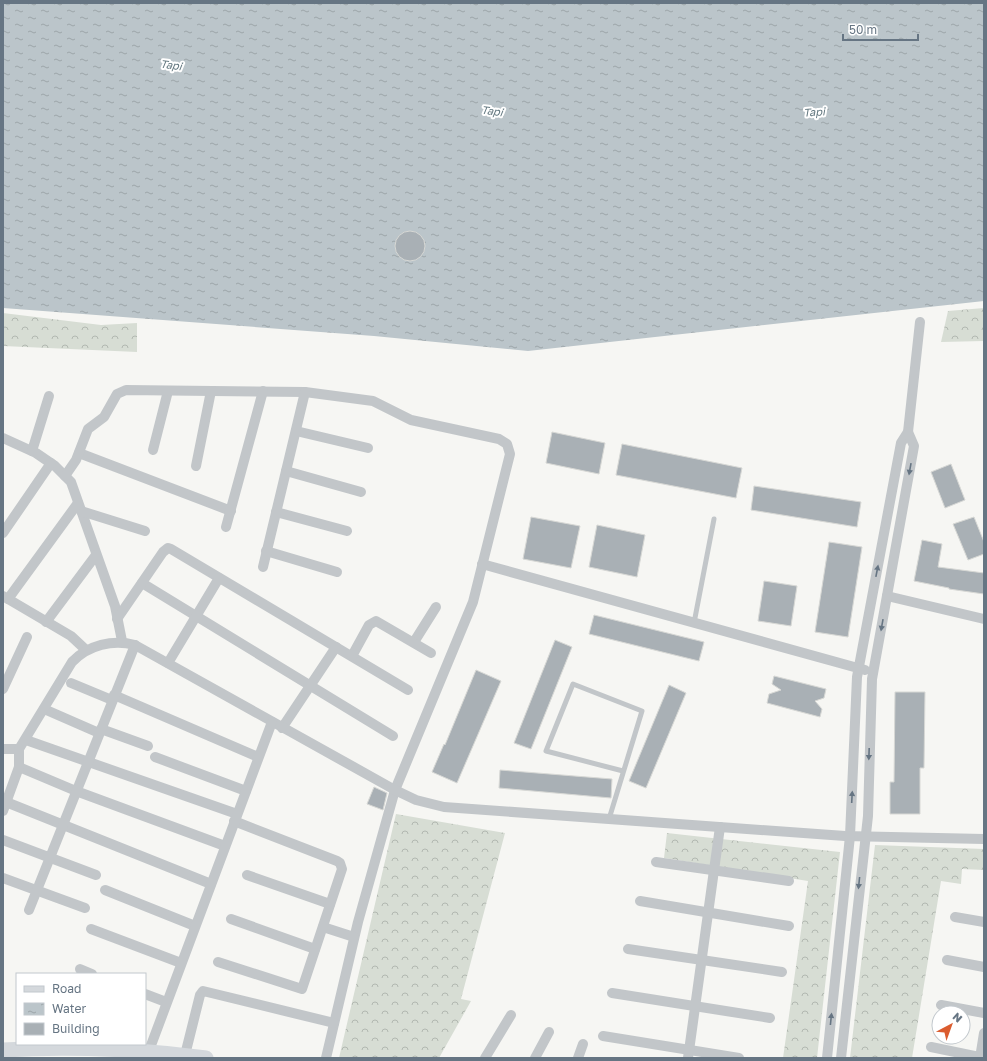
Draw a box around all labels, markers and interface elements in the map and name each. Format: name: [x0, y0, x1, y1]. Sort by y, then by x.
scale bar: [843, 16, 918, 42]
text: 50 m: [849, 22, 877, 37]
water label: Tapi: [159, 57, 185, 74]
water label: Tapi: [480, 103, 506, 120]
water label: Tapi: [803, 104, 827, 120]
one-way arrow: [907, 463, 913, 476]
one-way arrow: [874, 565, 880, 577]
one-way arrow: [878, 619, 884, 631]
one-way arrow: [866, 748, 873, 760]
one-way arrow: [848, 791, 855, 803]
one-way arrow: [856, 877, 863, 889]
legend: [16, 973, 146, 1045]
text: Road: [52, 981, 81, 996]
text: Water: [52, 1001, 86, 1016]
north arrow: [931, 1005, 971, 1045]
text: N: [950, 1009, 965, 1025]
one-way arrow: [828, 1013, 834, 1025]
text: Building: [52, 1021, 100, 1036]

